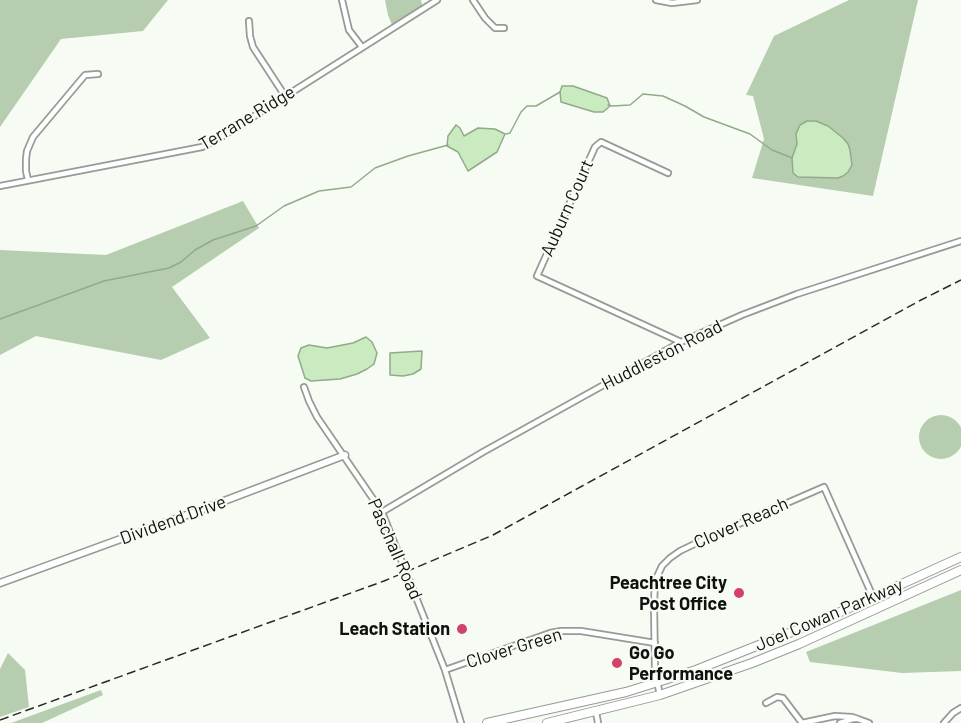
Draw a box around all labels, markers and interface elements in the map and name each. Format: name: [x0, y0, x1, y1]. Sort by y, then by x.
street label: Terrane Ridge: [195, 81, 299, 155]
street label: Auburn Court: [536, 156, 598, 260]
street label: Huddleston Road: [598, 315, 726, 395]
street label: Dividend Drive: [117, 491, 229, 549]
street label: Clover Reach: [690, 493, 792, 553]
street label: Paschall Road: [363, 495, 427, 603]
place label: Peachtree City Post Office: [610, 572, 727, 614]
street label: Joel Cowan Parkway: [752, 574, 906, 656]
marker: Peachtree City Post Office: [732, 586, 746, 600]
place label: Leach Station: [339, 618, 450, 640]
marker: Leach Station: [455, 622, 469, 636]
street label: Clover Green: [464, 623, 564, 673]
place label: Go Go Performance: [629, 642, 733, 684]
marker: Go Go Performance: [610, 656, 624, 670]

